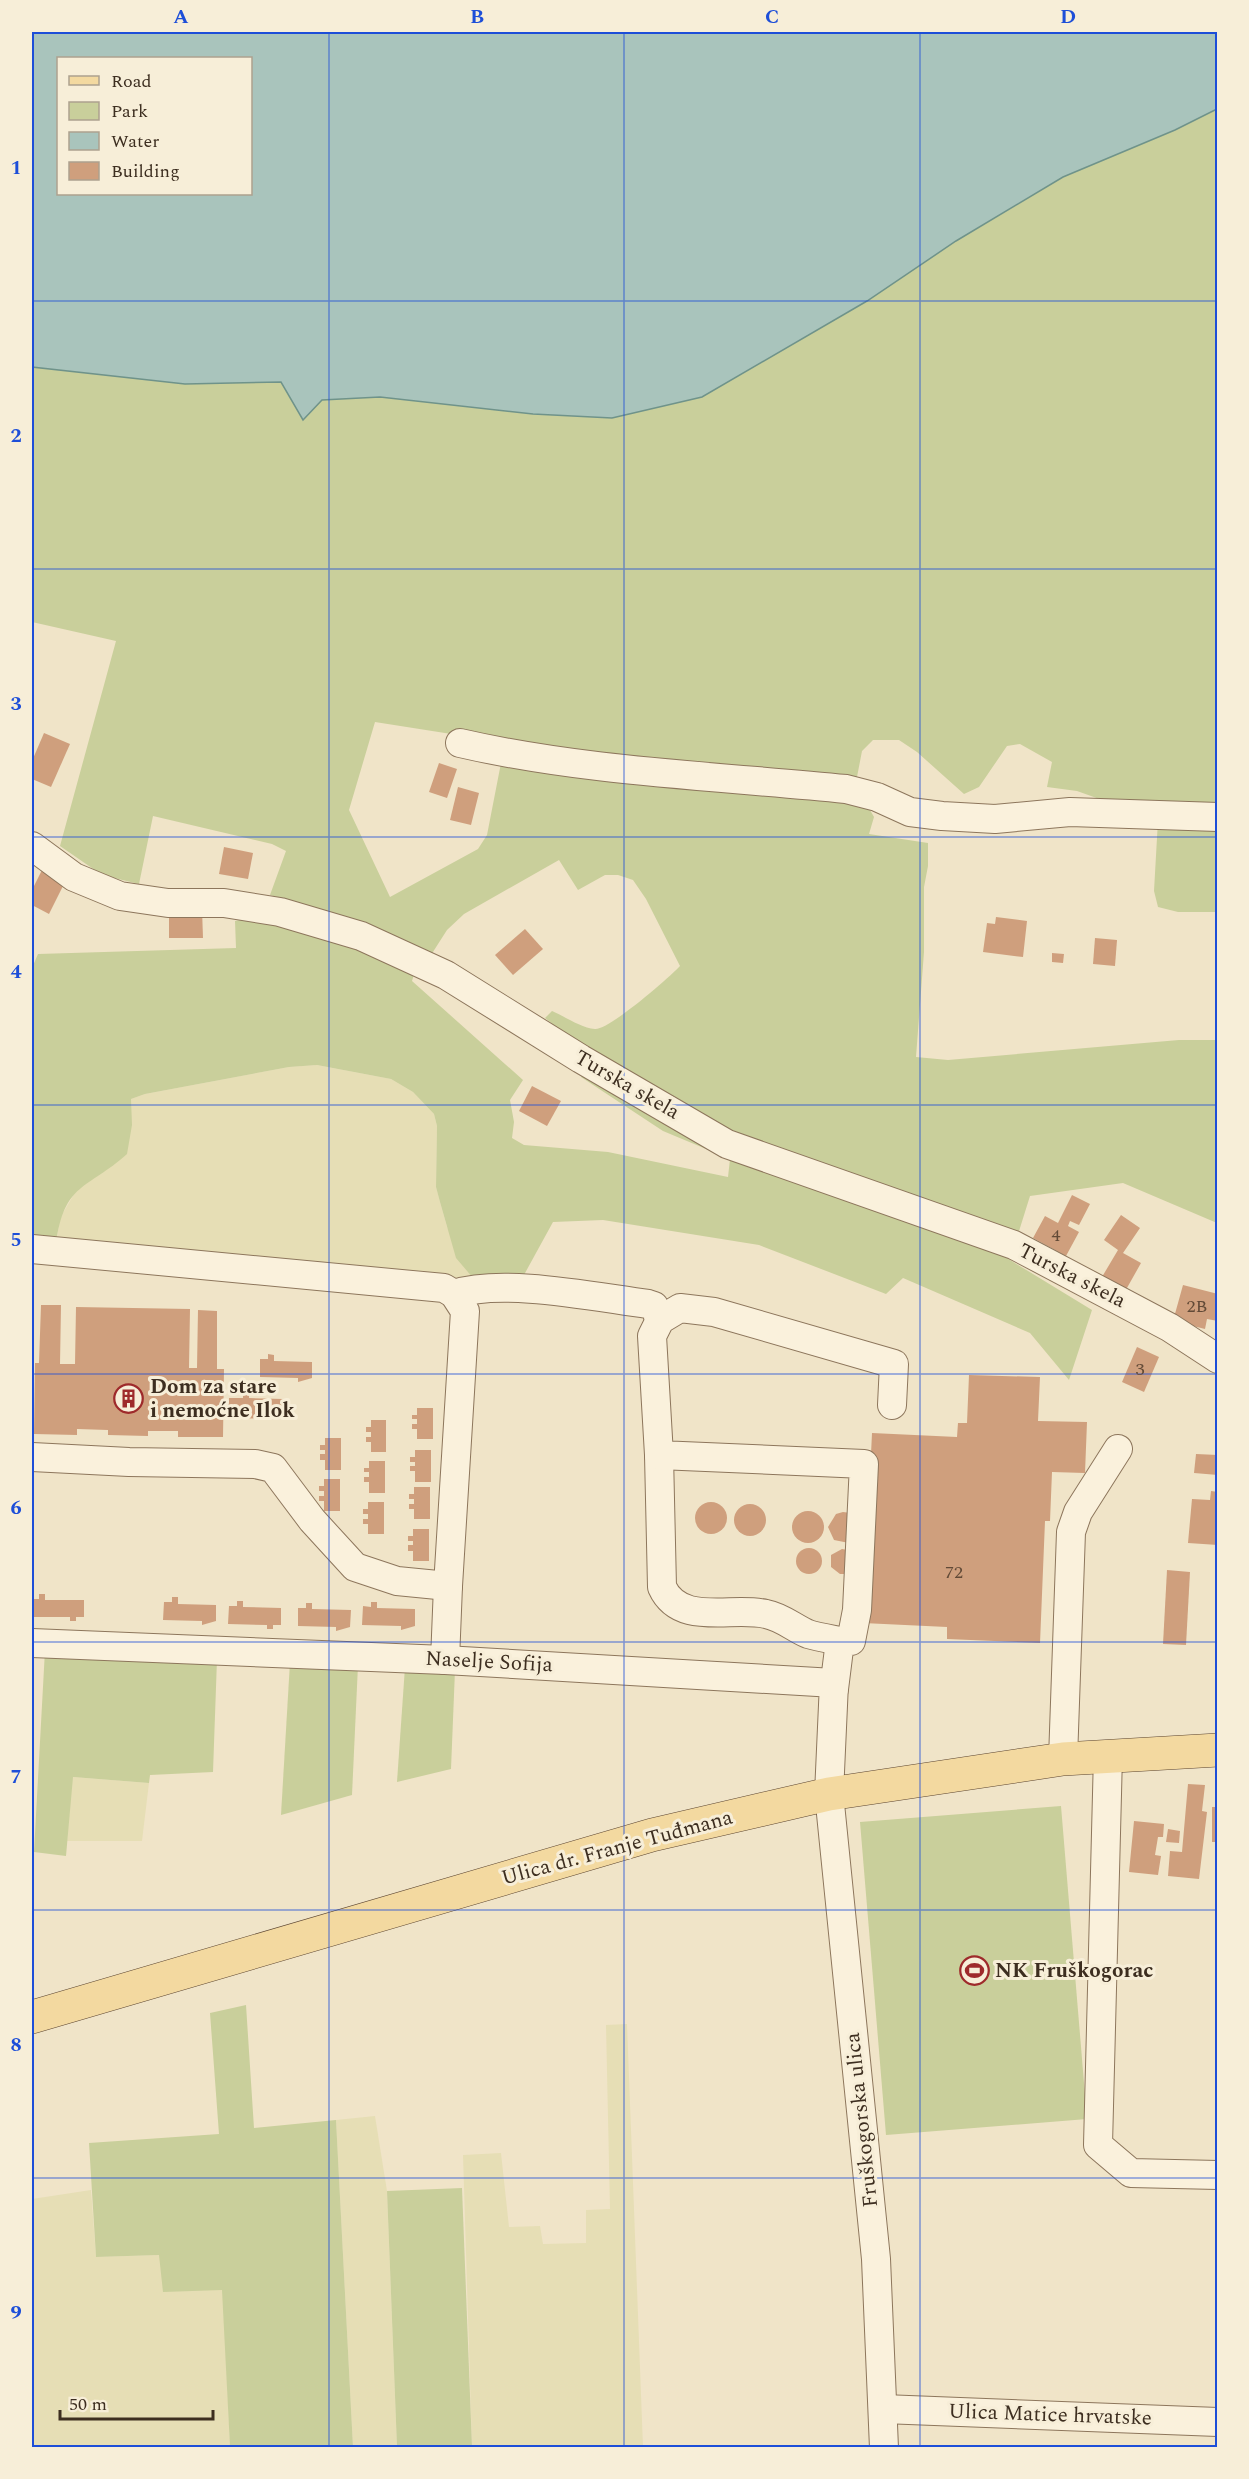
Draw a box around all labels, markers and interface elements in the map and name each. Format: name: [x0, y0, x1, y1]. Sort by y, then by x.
text: A: [173, 2, 189, 32]
text: B: [470, 2, 484, 32]
text: C: [765, 2, 779, 32]
text: D: [1060, 2, 1076, 32]
legend: [57, 57, 252, 195]
text: Road: [111, 68, 152, 95]
text: Park: [111, 98, 148, 125]
text: Water: [111, 128, 159, 155]
text: 1: [10, 153, 22, 183]
text: Building: [111, 158, 180, 185]
text: 2: [10, 421, 22, 451]
text: 3: [10, 689, 22, 719]
text: 4: [10, 957, 22, 987]
street label: Turska skela: [568, 1042, 686, 1128]
house number: 4: [1052, 1222, 1061, 1249]
text: 5: [10, 1225, 22, 1255]
street label: Turska skela: [1013, 1235, 1132, 1317]
house number: 2B: [1187, 1293, 1207, 1320]
house number: 3: [1136, 1356, 1145, 1383]
place label: Dom za stare i nemoćne Ilok: [150, 1371, 295, 1427]
building icon: Dom za stare i nemoćne Ilok: [113, 1383, 145, 1415]
text: 6: [10, 1493, 22, 1523]
house number: 72: [945, 1559, 963, 1586]
street label: Naselje Sofija: [424, 1643, 554, 1681]
text: 7: [10, 1762, 22, 1792]
street label: Ulica dr. Franje Tuđmana: [498, 1802, 737, 1894]
sports icon: NK Fruškogorac: [958, 1955, 990, 1987]
place label: NK Fruškogorac: [995, 1955, 1154, 1987]
text: 8: [10, 2030, 22, 2060]
street label: Fruškogorska ulica: [837, 2030, 887, 2209]
text: 9: [10, 2298, 22, 2328]
scale bar: [60, 2383, 213, 2421]
text: 50 m: [69, 2391, 107, 2418]
street label: Ulica Matice hrvatske: [948, 2395, 1152, 2435]

